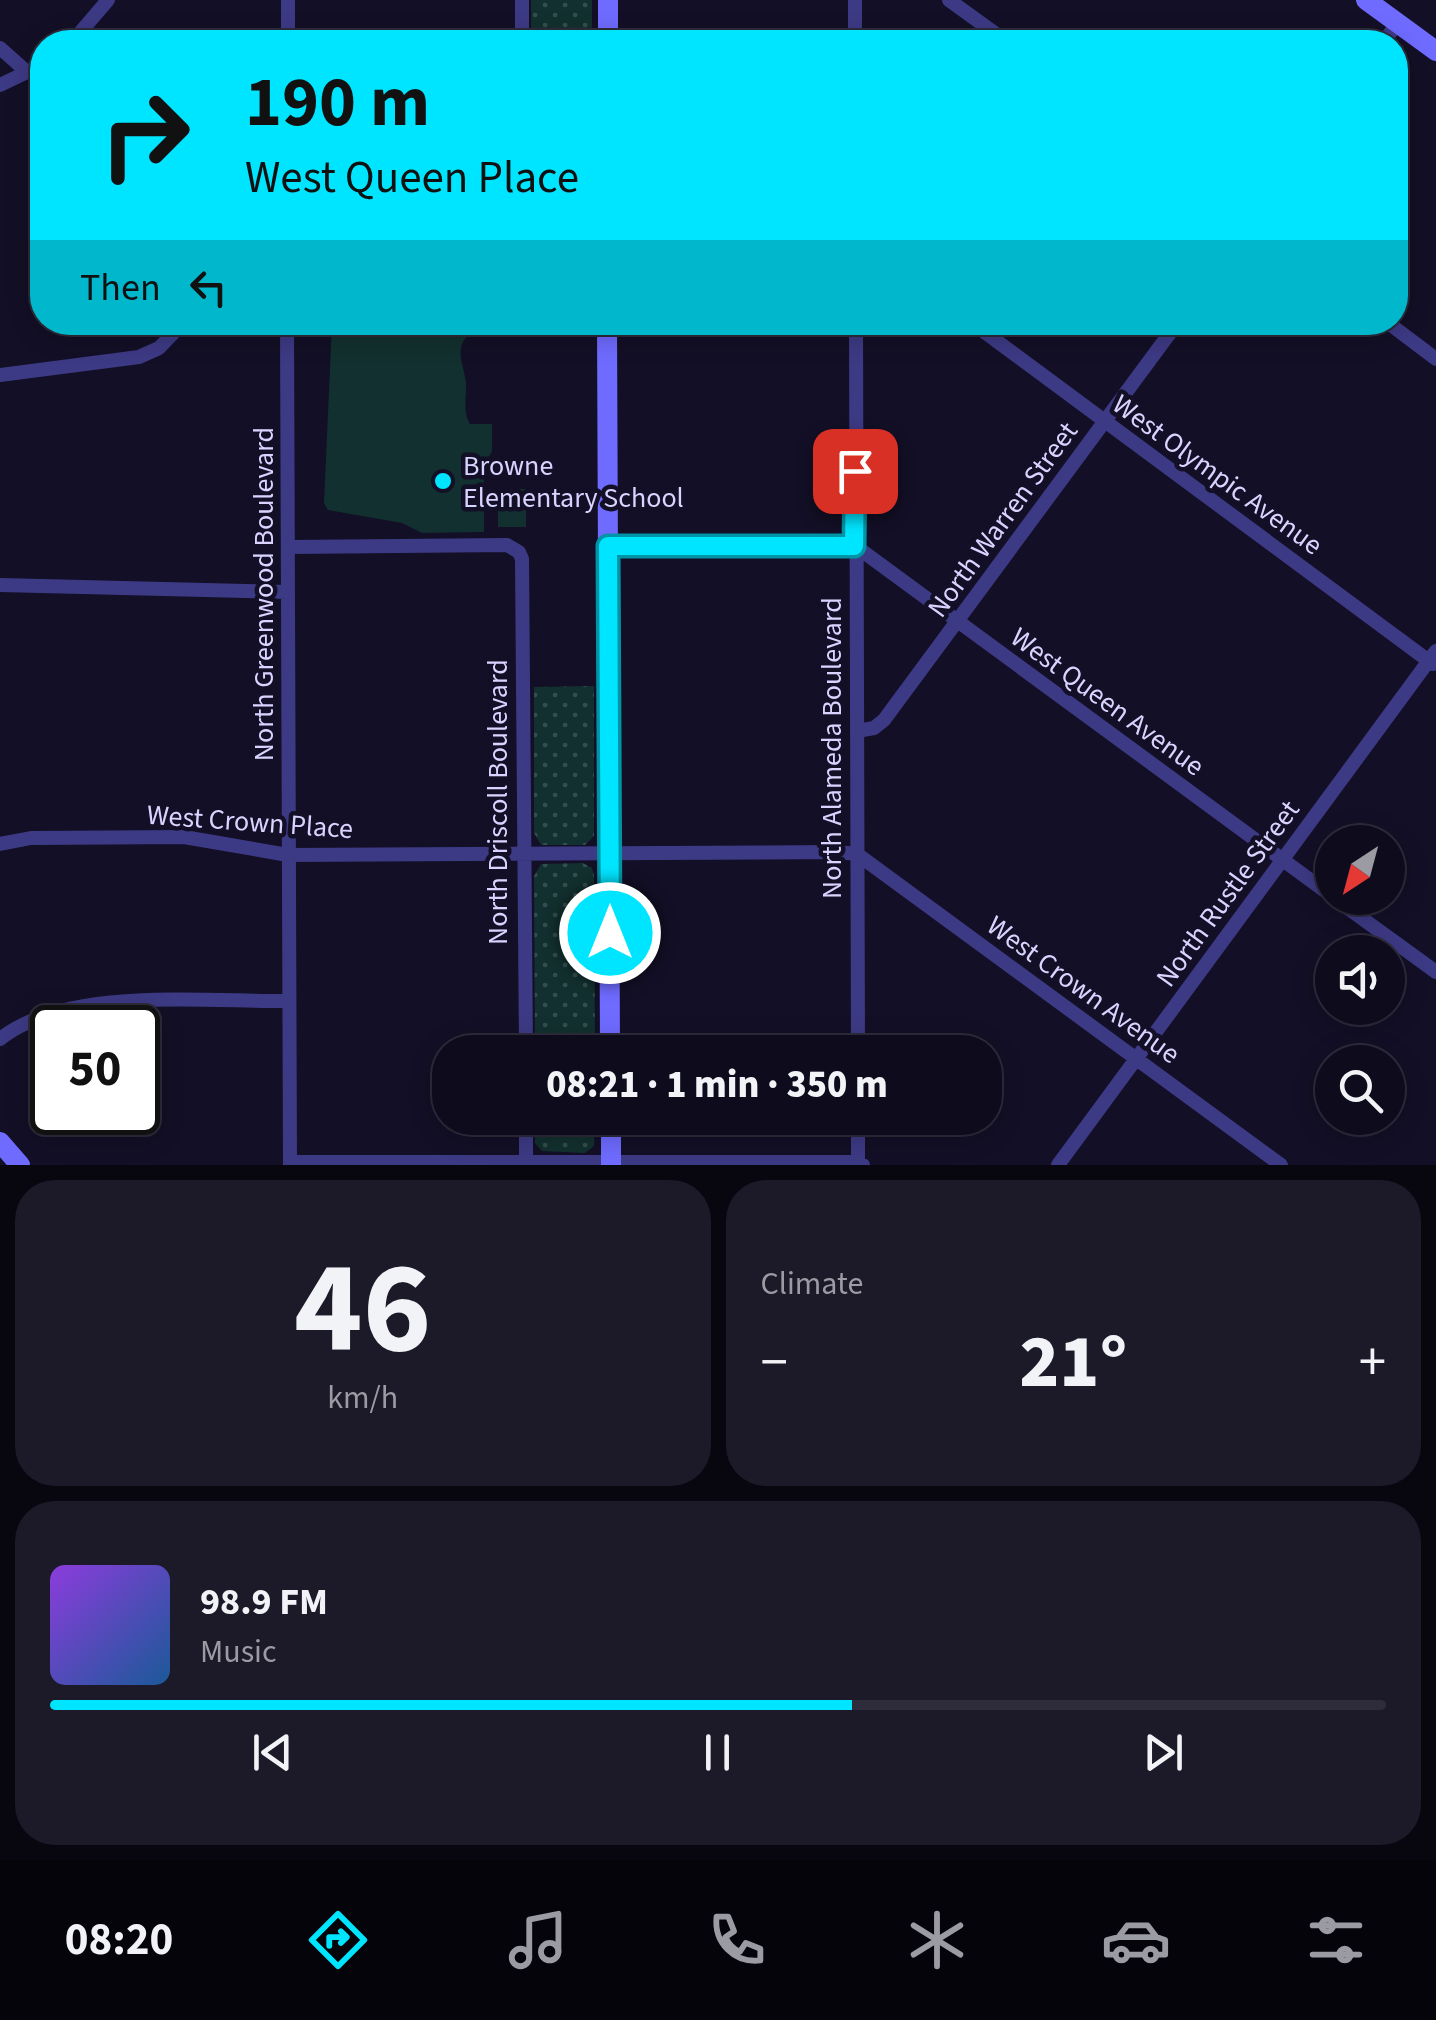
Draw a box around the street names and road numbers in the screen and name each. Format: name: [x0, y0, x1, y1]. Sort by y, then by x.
street label: West Olympic Avenue: [1104, 385, 1331, 565]
street label: North Warren Street: [918, 413, 1088, 626]
street label: North Greenwood Boulevard: [244, 427, 284, 761]
street label: North Alameda Boulevard: [812, 597, 852, 899]
street label: West Queen Avenue: [1002, 618, 1213, 786]
street label: North Driscoll Boulevard: [478, 659, 518, 945]
street label: North Rustle Street: [1146, 792, 1310, 995]
street label: West Crown Place: [145, 795, 354, 849]
street label: West Crown Avenue: [979, 906, 1188, 1074]

